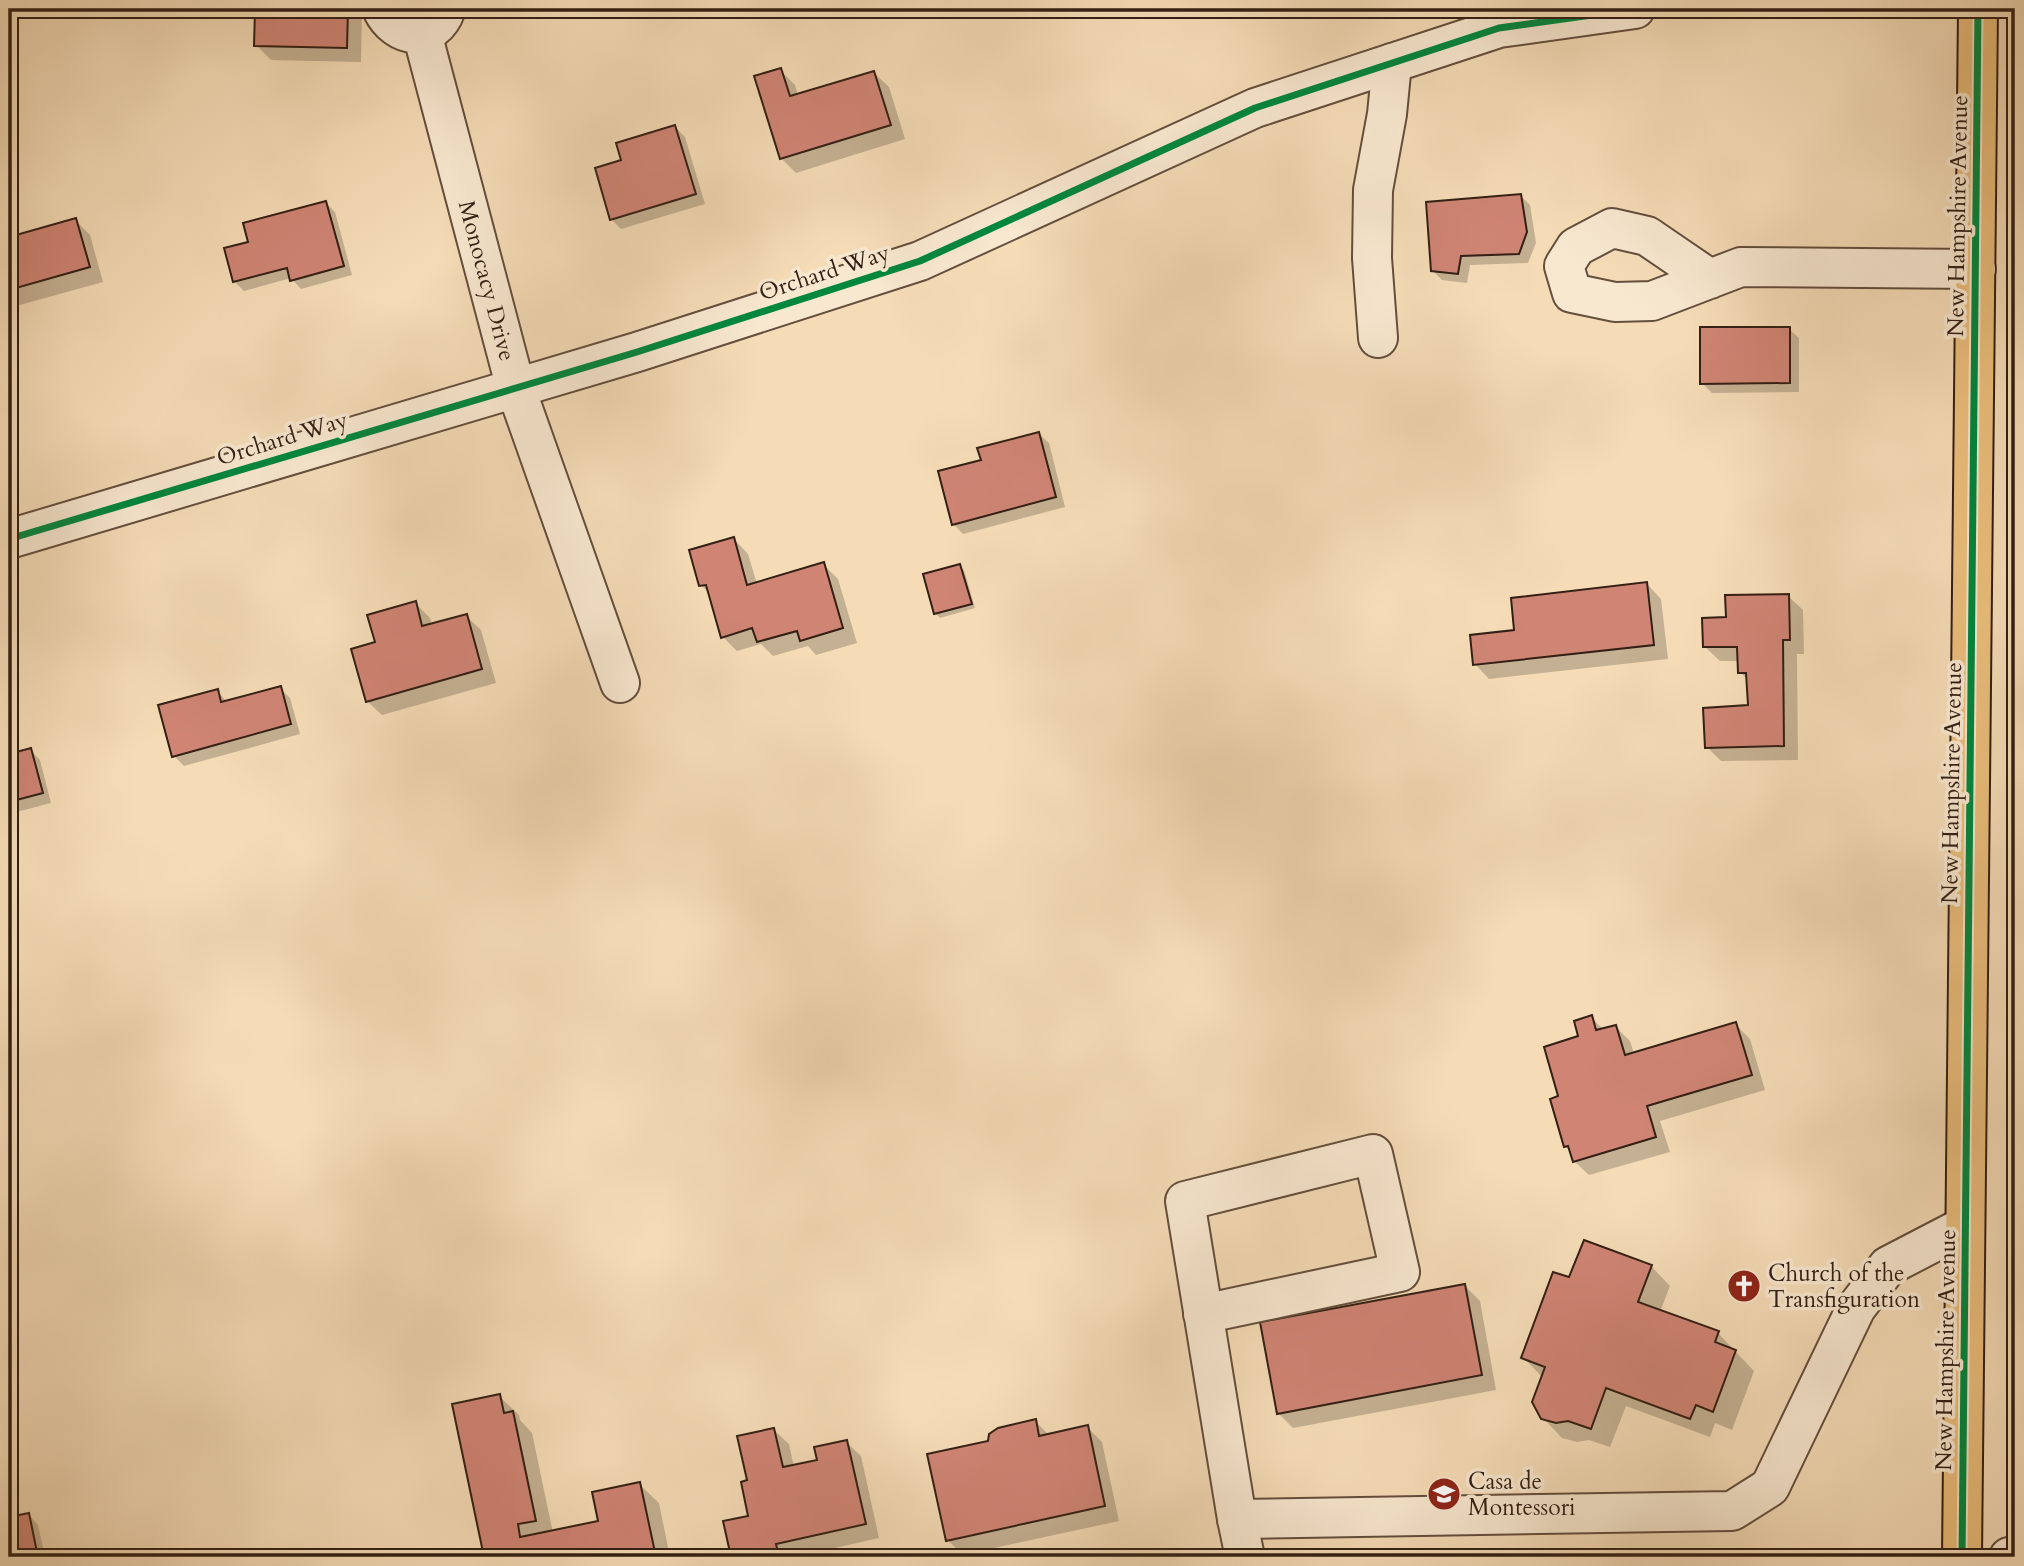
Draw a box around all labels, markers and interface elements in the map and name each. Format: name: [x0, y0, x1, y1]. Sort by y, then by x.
street label: New Hampshire Avenue: [1940, 95, 1975, 337]
street label: Monocacy Drive: [451, 197, 523, 364]
street label: Orchard Way: [755, 237, 893, 308]
street label: Orchard Way: [213, 404, 352, 473]
street label: New Hampshire Avenue: [1934, 662, 1969, 904]
street label: New Hampshire Avenue: [1928, 1229, 1963, 1471]
place label: Church of the Transfiguration: [1768, 1258, 1920, 1315]
church icon: Church of the Transfiguration: [1725, 1267, 1763, 1305]
place label: Casa de Montessori: [1468, 1466, 1576, 1523]
school or university icon: Casa de Montessori: [1425, 1475, 1463, 1513]

